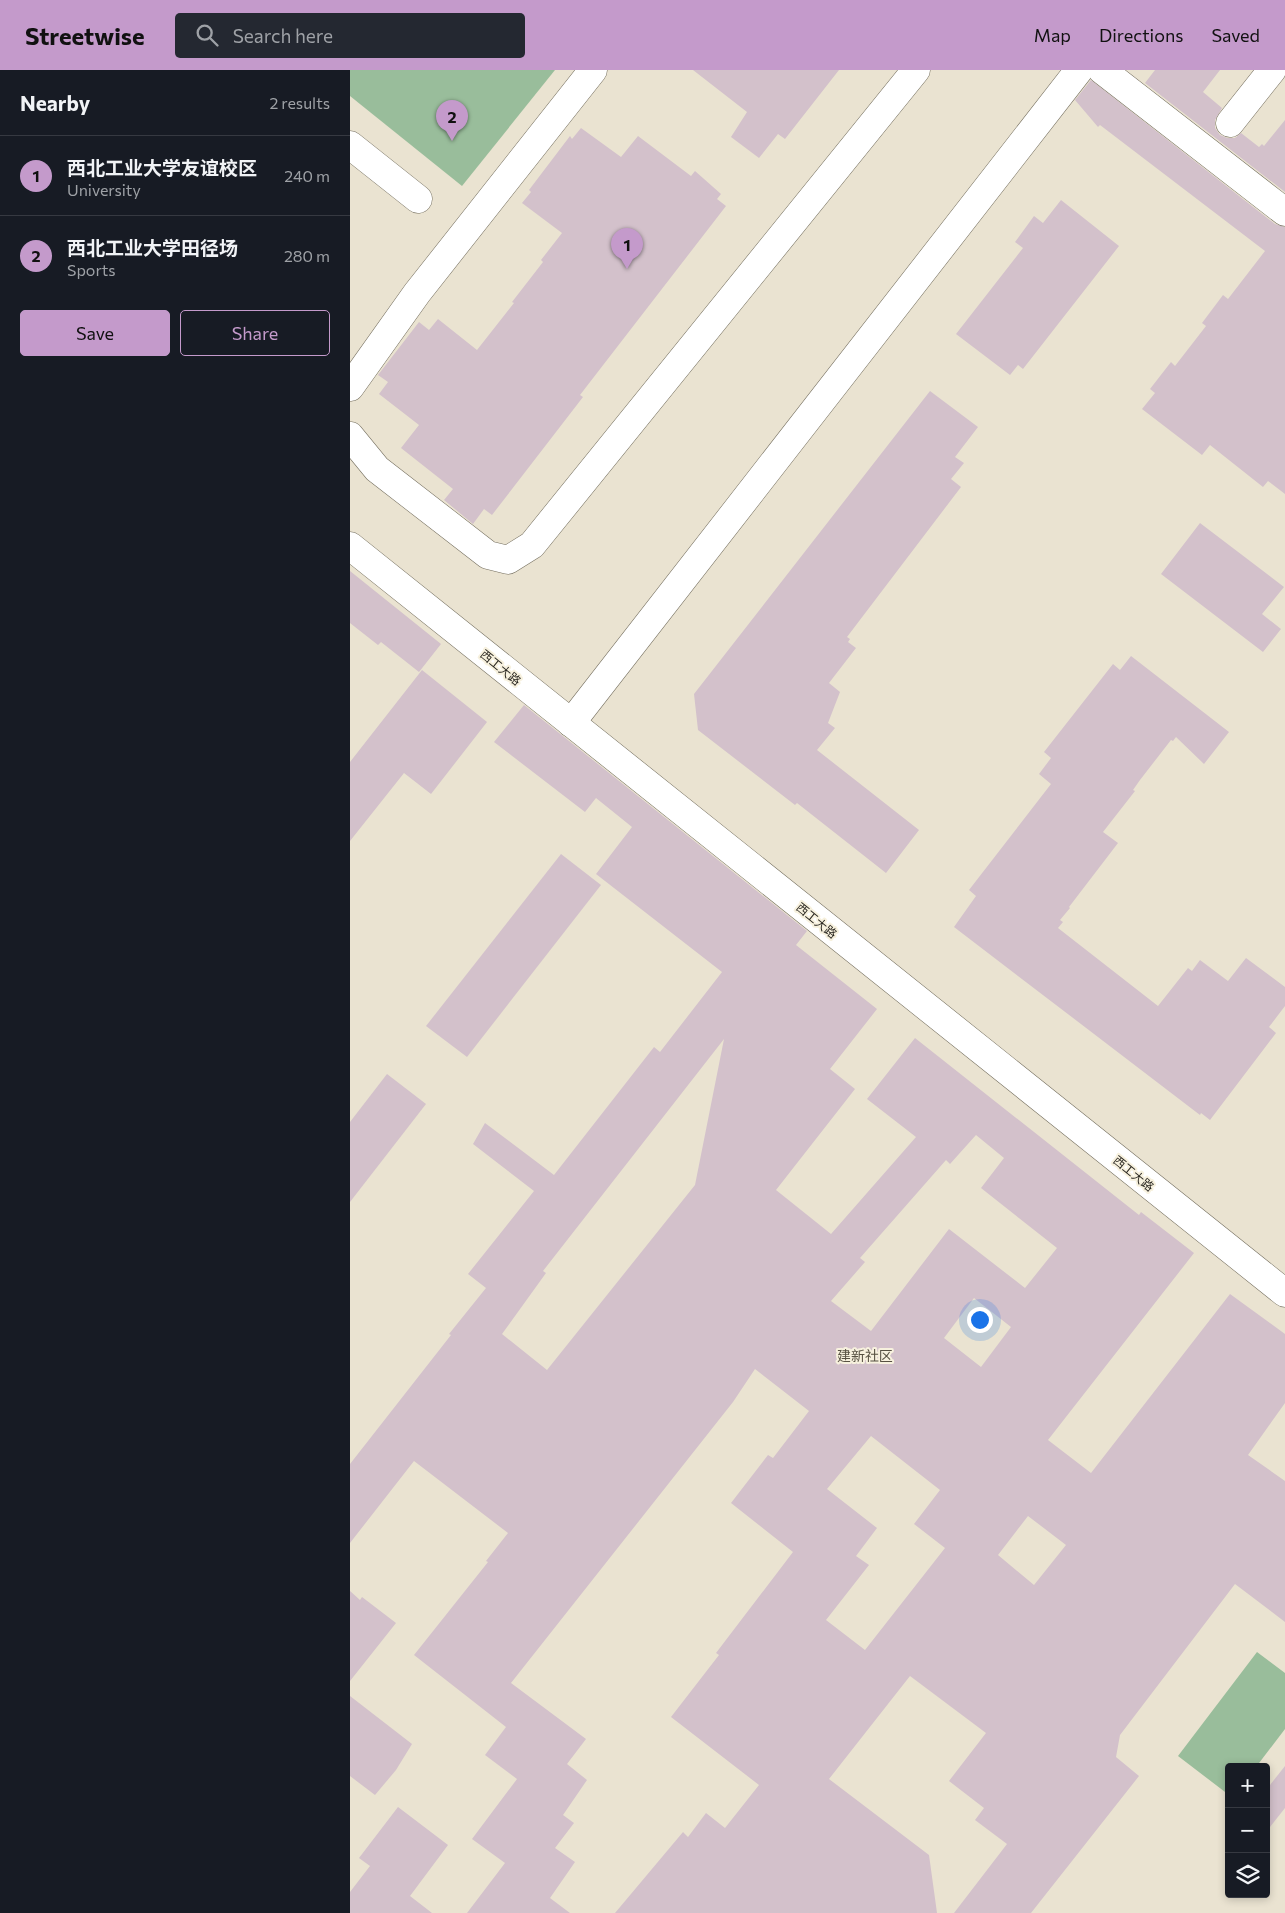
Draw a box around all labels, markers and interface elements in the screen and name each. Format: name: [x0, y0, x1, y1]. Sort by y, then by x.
search box: [175, 13, 525, 58]
text: Streetwise: [25, 21, 145, 50]
icon: search: [193, 21, 221, 49]
text: Search here: [233, 24, 333, 47]
text: Map: [1034, 24, 1071, 46]
text: Directions: [1099, 24, 1183, 46]
text: Saved: [1211, 24, 1260, 46]
text: Nearby: [20, 90, 90, 115]
text: 2 results: [269, 93, 330, 112]
pin: 2: [436, 100, 468, 141]
text: 西北工业大学友谊校区: [67, 156, 257, 179]
text: 1: [32, 166, 40, 185]
text: 240 m: [284, 166, 330, 185]
text: University: [67, 180, 141, 199]
pin: 1: [611, 228, 643, 269]
text: 西北工业大学田径场: [67, 236, 238, 259]
text: 2: [31, 246, 41, 265]
text: 280 m: [284, 246, 330, 265]
text: Sports: [67, 260, 116, 279]
button: Save: [20, 310, 170, 356]
button: Share: [180, 310, 330, 356]
street label: 西工大路: [478, 646, 524, 688]
street label: 西工大路: [794, 899, 840, 941]
street label: 西工大路: [1111, 1152, 1157, 1194]
your location: [967, 1307, 993, 1333]
district label: 建新社区: [837, 1347, 893, 1364]
map controls: [1225, 1763, 1270, 1898]
button: +: [1225, 1763, 1270, 1808]
button: −: [1225, 1808, 1270, 1853]
button: layers: [1225, 1853, 1270, 1898]

